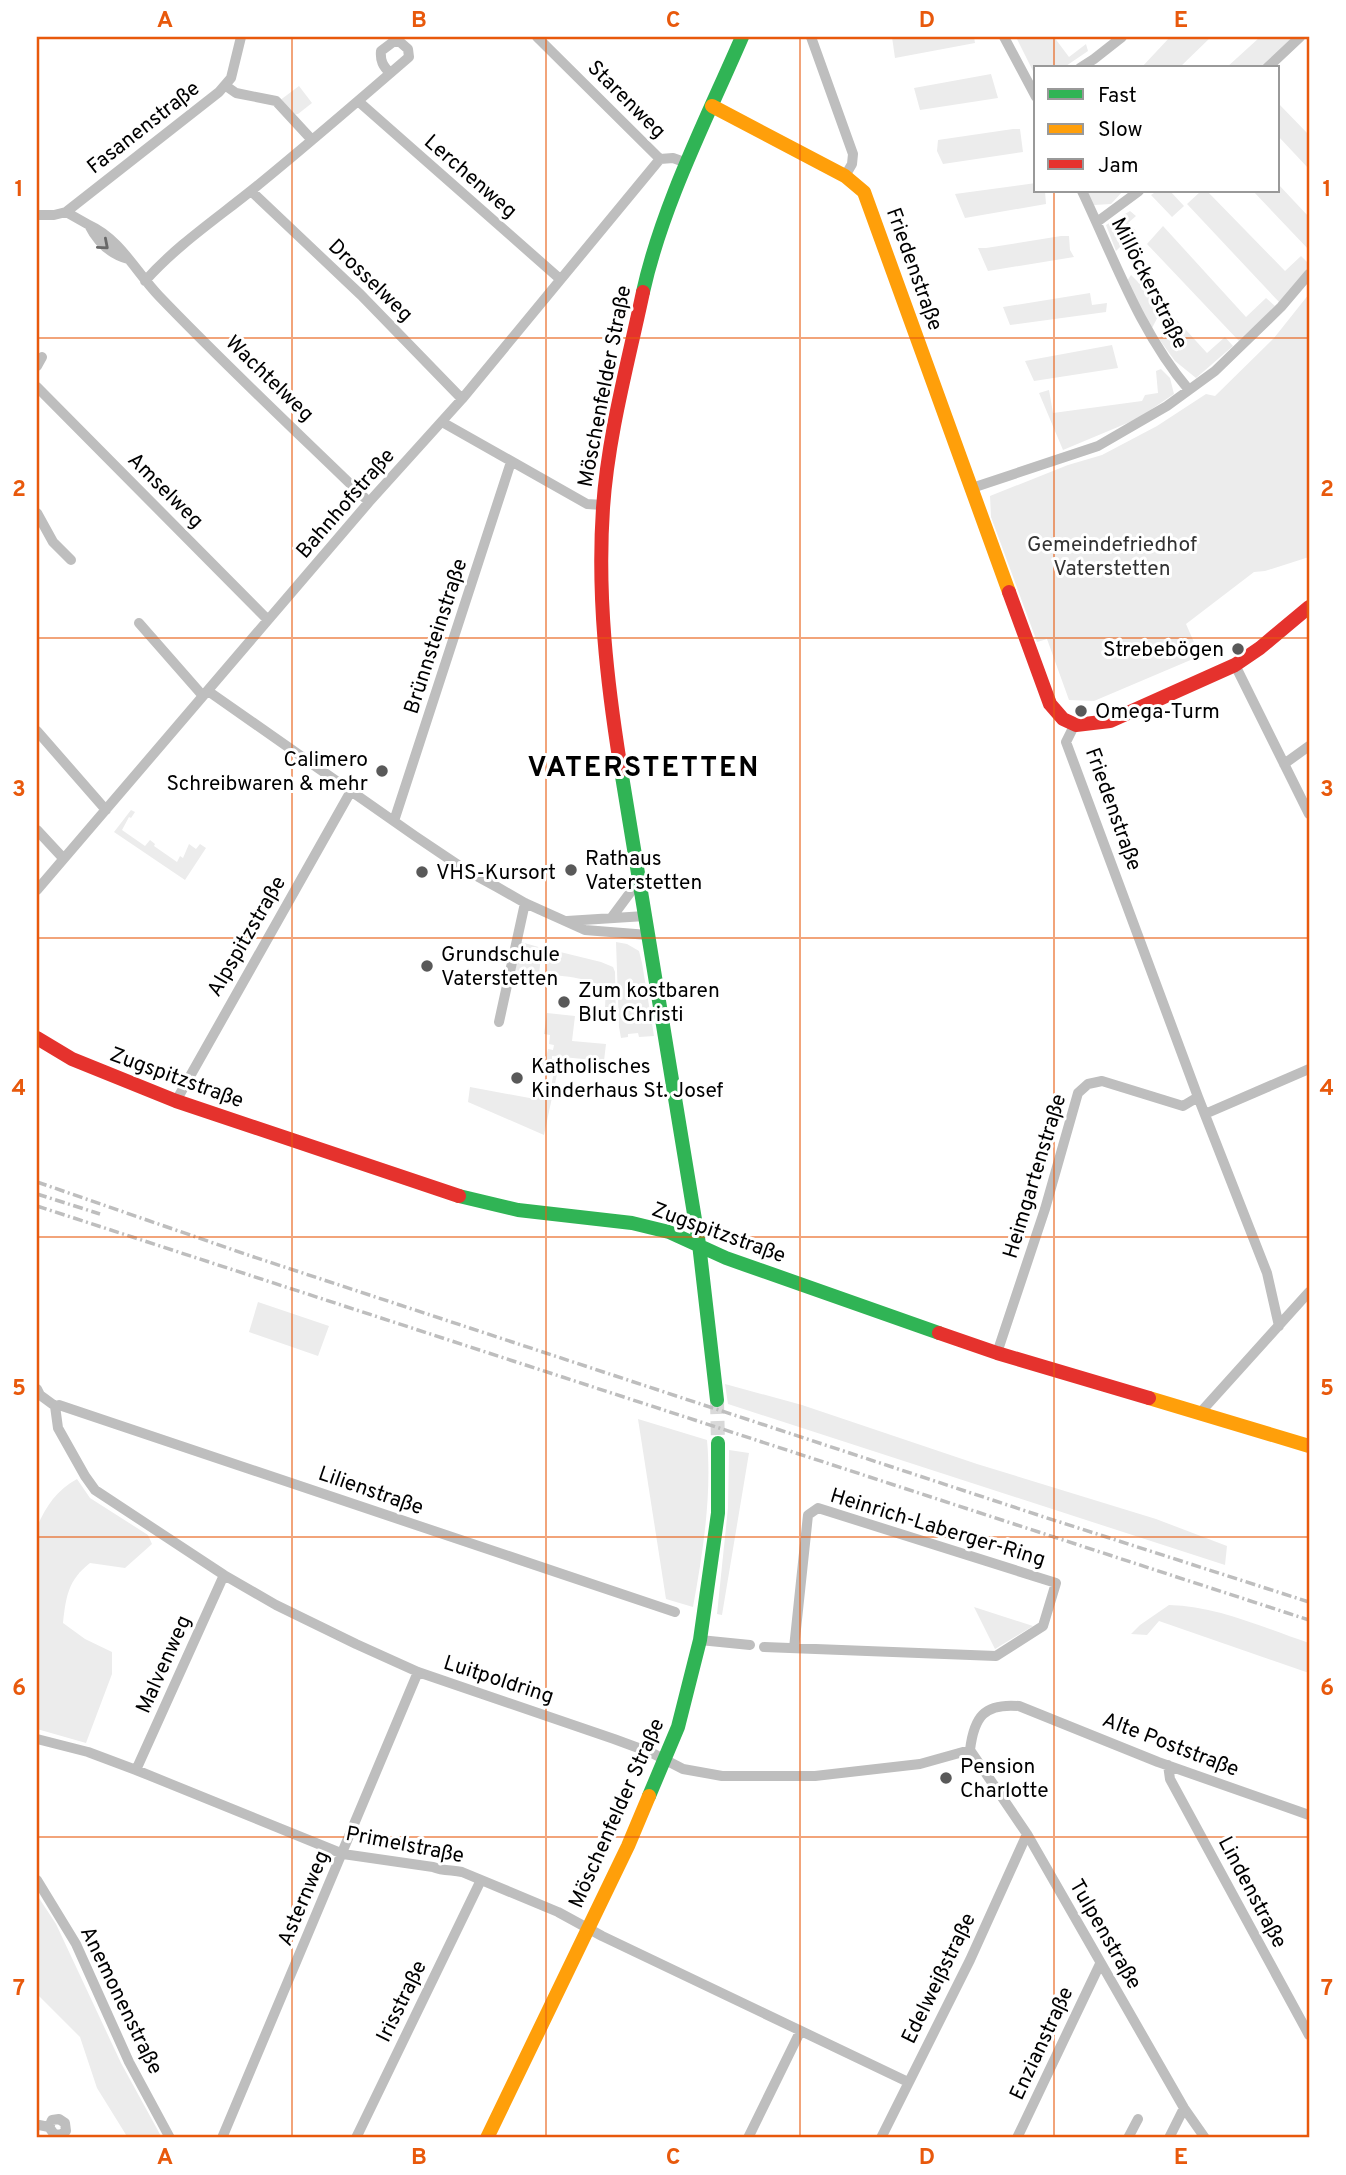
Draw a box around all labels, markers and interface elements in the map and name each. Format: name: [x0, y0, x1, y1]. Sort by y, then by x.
text: A: [157, 7, 173, 36]
text: B: [411, 7, 427, 36]
text: C: [666, 7, 680, 36]
text: D: [919, 7, 935, 36]
text: E: [1174, 7, 1188, 36]
street label: Starenweg: [581, 55, 671, 145]
legend: [1034, 66, 1280, 192]
street label: Fasanenstraße: [82, 76, 206, 181]
text: Fast: [1098, 83, 1137, 110]
text: Slow: [1098, 117, 1143, 144]
street label: Lerchenweg: [418, 129, 522, 225]
text: Jam: [1098, 153, 1139, 180]
text: 1: [14, 176, 24, 205]
text: 1: [1322, 176, 1332, 205]
street label: Friedenstraße: [879, 204, 948, 335]
street label: Millöckerstraße: [1104, 213, 1193, 354]
street label: Drosselweg: [322, 234, 418, 328]
one-way arrow: [96, 237, 109, 249]
street label: Möschenfelder Straße: [573, 283, 638, 489]
street label: Wachtelweg: [219, 330, 319, 428]
street label: Bahnhofstraße: [291, 443, 401, 565]
street label: Amselweg: [121, 447, 209, 535]
text: 2: [12, 476, 26, 505]
text: 2: [1320, 476, 1334, 505]
park label: Gemeindefriedhof Vaterstetten: [1027, 532, 1197, 583]
street label: Brünnsteinstraße: [399, 555, 474, 718]
place label: Strebebögen: [1103, 637, 1224, 664]
marker: Strebebögen: [1230, 641, 1246, 657]
place label: Omega-Turm: [1095, 699, 1220, 726]
marker: Omega-Turm: [1073, 703, 1089, 719]
street label: Friedenstraße: [1078, 744, 1147, 875]
place label: Calimero Schreibwaren & mehr: [166, 747, 368, 798]
district label: VATERSTETTEN: [528, 751, 760, 787]
marker: Calimero Schreibwaren & mehr: [374, 763, 390, 779]
text: 3: [12, 776, 26, 805]
text: 3: [1320, 776, 1334, 805]
place label: Rathaus Vaterstetten: [585, 846, 702, 897]
place label: VHS-Kursort: [436, 860, 556, 887]
marker: Rathaus Vaterstetten: [563, 862, 579, 878]
marker: VHS-Kursort: [414, 864, 430, 880]
street label: Alpspitzstraße: [202, 872, 293, 1002]
place label: Grundschule Vaterstetten: [441, 942, 560, 993]
marker: Grundschule Vaterstetten: [419, 958, 435, 974]
place label: Zum kostbaren Blut Christi: [578, 978, 720, 1029]
marker: Zum kostbaren Blut Christi: [556, 994, 572, 1010]
street label: Zugspitzstraße: [106, 1042, 247, 1115]
place label: Katholisches Kinderhaus St. Josef: [531, 1054, 723, 1105]
marker: Katholisches Kinderhaus St. Josef: [509, 1070, 525, 1086]
text: 4: [12, 1075, 26, 1104]
text: 4: [1320, 1075, 1334, 1104]
street label: Heimgartenstraße: [998, 1091, 1073, 1262]
street label: Zugspitzstraße: [648, 1197, 789, 1270]
text: 5: [12, 1375, 26, 1404]
text: 5: [1320, 1375, 1334, 1404]
street label: Lilienstraße: [314, 1461, 427, 1522]
street label: Heinrich-Laberger-Ring: [827, 1483, 1049, 1574]
street label: Malvenweg: [131, 1611, 198, 1718]
street label: Luitpoldring: [440, 1650, 557, 1711]
text: 6: [12, 1675, 26, 1704]
text: 6: [1320, 1675, 1334, 1704]
street label: Alte Poststraße: [1098, 1707, 1243, 1784]
street label: Möschenfelder Straße: [563, 1715, 671, 1913]
place label: Pension Charlotte: [960, 1754, 1049, 1805]
marker: Pension Charlotte: [938, 1770, 954, 1786]
street label: Primelstraße: [343, 1821, 466, 1870]
street label: Lindenstraße: [1211, 1832, 1292, 1953]
street label: Asternweg: [272, 1847, 337, 1950]
street label: Tulpenstraße: [1062, 1875, 1147, 1995]
street label: Edelweißstraße: [896, 1909, 983, 2048]
street label: Anemonenstraße: [73, 1922, 168, 2079]
street label: Irisstraße: [371, 1956, 434, 2047]
text: 7: [13, 1975, 25, 2004]
text: 7: [1321, 1975, 1333, 2004]
street label: Enzianstraße: [1004, 1983, 1080, 2105]
text: A: [157, 2144, 173, 2173]
text: B: [411, 2144, 427, 2173]
text: C: [666, 2144, 680, 2173]
text: D: [919, 2144, 935, 2173]
text: E: [1174, 2144, 1188, 2173]

